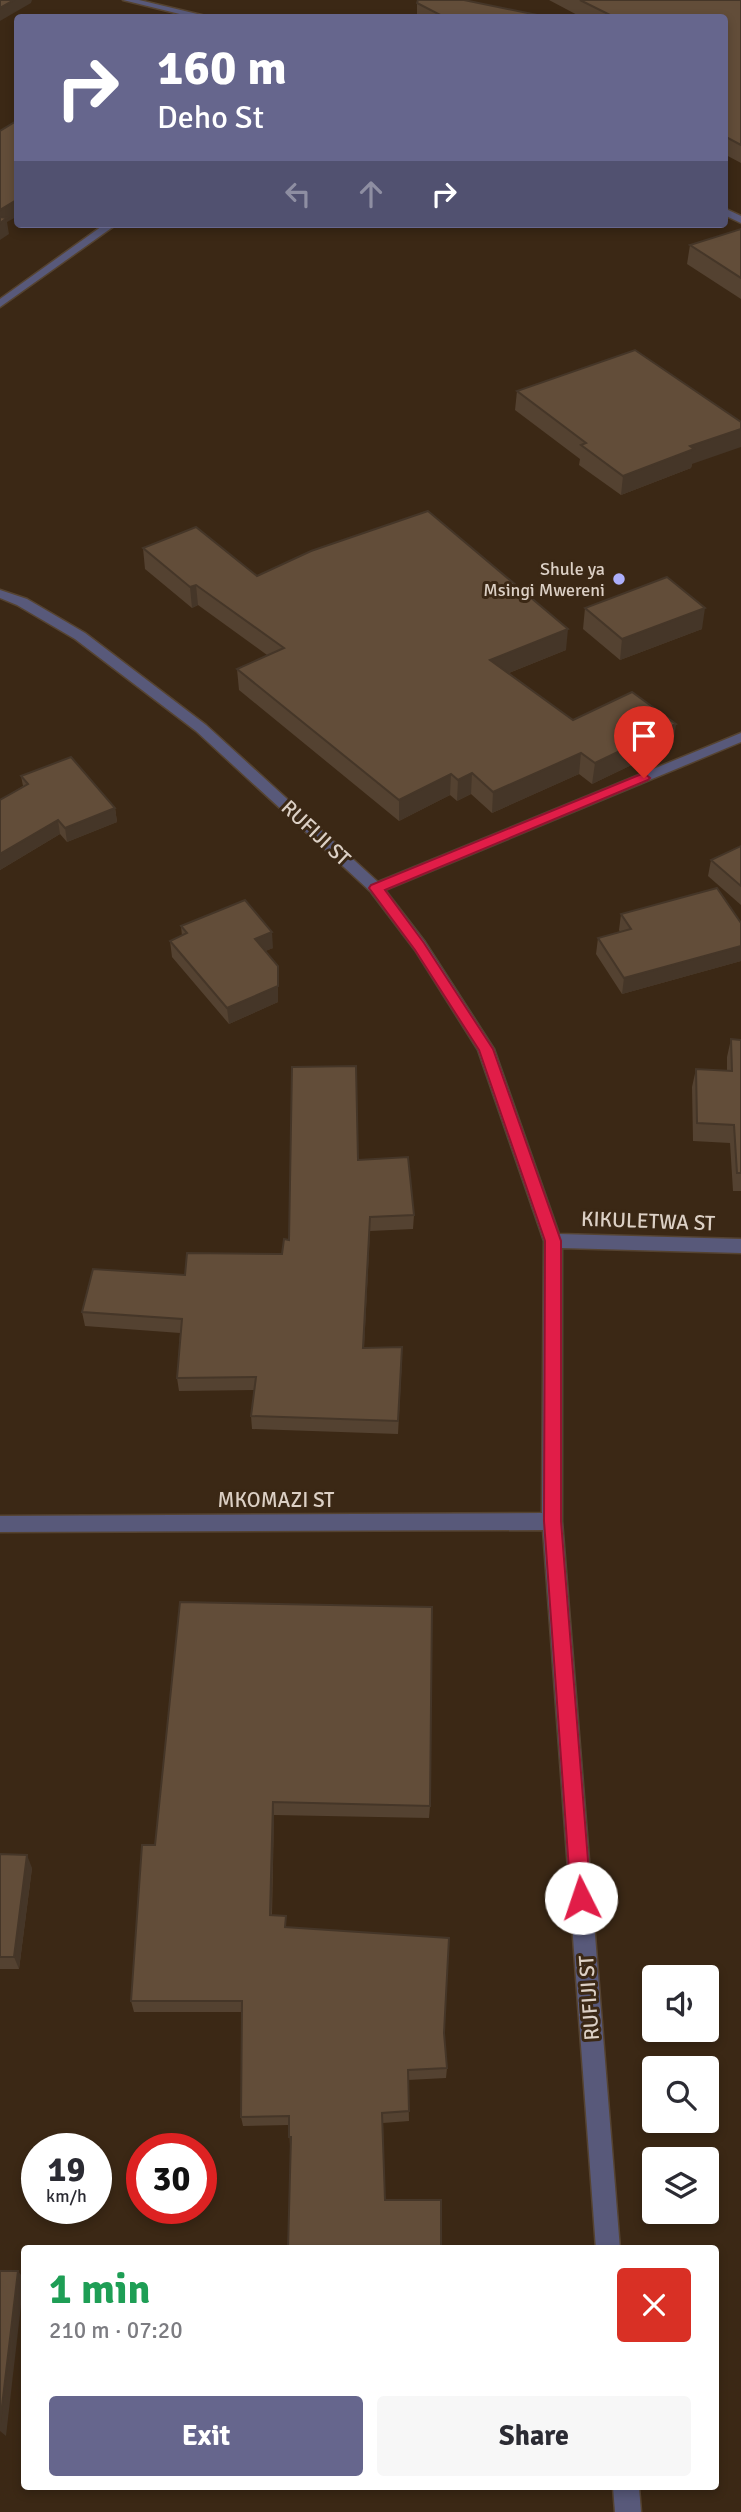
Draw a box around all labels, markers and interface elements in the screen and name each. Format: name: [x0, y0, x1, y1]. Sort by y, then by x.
text: 160 m: [157, 38, 287, 98]
icon: right: [42, 42, 133, 133]
text: Deho St: [157, 98, 264, 137]
icon: left: [279, 175, 317, 213]
icon: ahead: [352, 175, 390, 213]
icon: right: [425, 175, 463, 213]
place label: Shule ya Msingi Mwereni: [483, 558, 605, 601]
marker: Shule ya Msingi Mwereni: [611, 571, 627, 587]
pin: [614, 706, 674, 778]
icon: arrive: [625, 717, 663, 755]
street label: RUFIJI ST: [276, 794, 356, 872]
street label: KIKULETWA ST: [580, 1206, 716, 1236]
street label: MKOMAZI ST: [218, 1487, 335, 1513]
position arrow: [544, 1861, 618, 1935]
street label: RUFIJI ST: [573, 1954, 605, 2041]
map controls: [642, 1965, 719, 2224]
button: sound: [642, 1965, 719, 2042]
button: search: [642, 2056, 719, 2133]
speed limit sign: 30: [126, 2133, 217, 2224]
button: layers: [642, 2147, 719, 2224]
text: 19: [48, 2148, 85, 2191]
text: km/h: [46, 2185, 87, 2207]
text: 1 min: [49, 2264, 150, 2315]
button: close: [617, 2268, 691, 2342]
text: 210 m · 07:20: [49, 2316, 183, 2345]
button: Exit: [49, 2396, 363, 2476]
button: Share: [377, 2396, 691, 2476]

